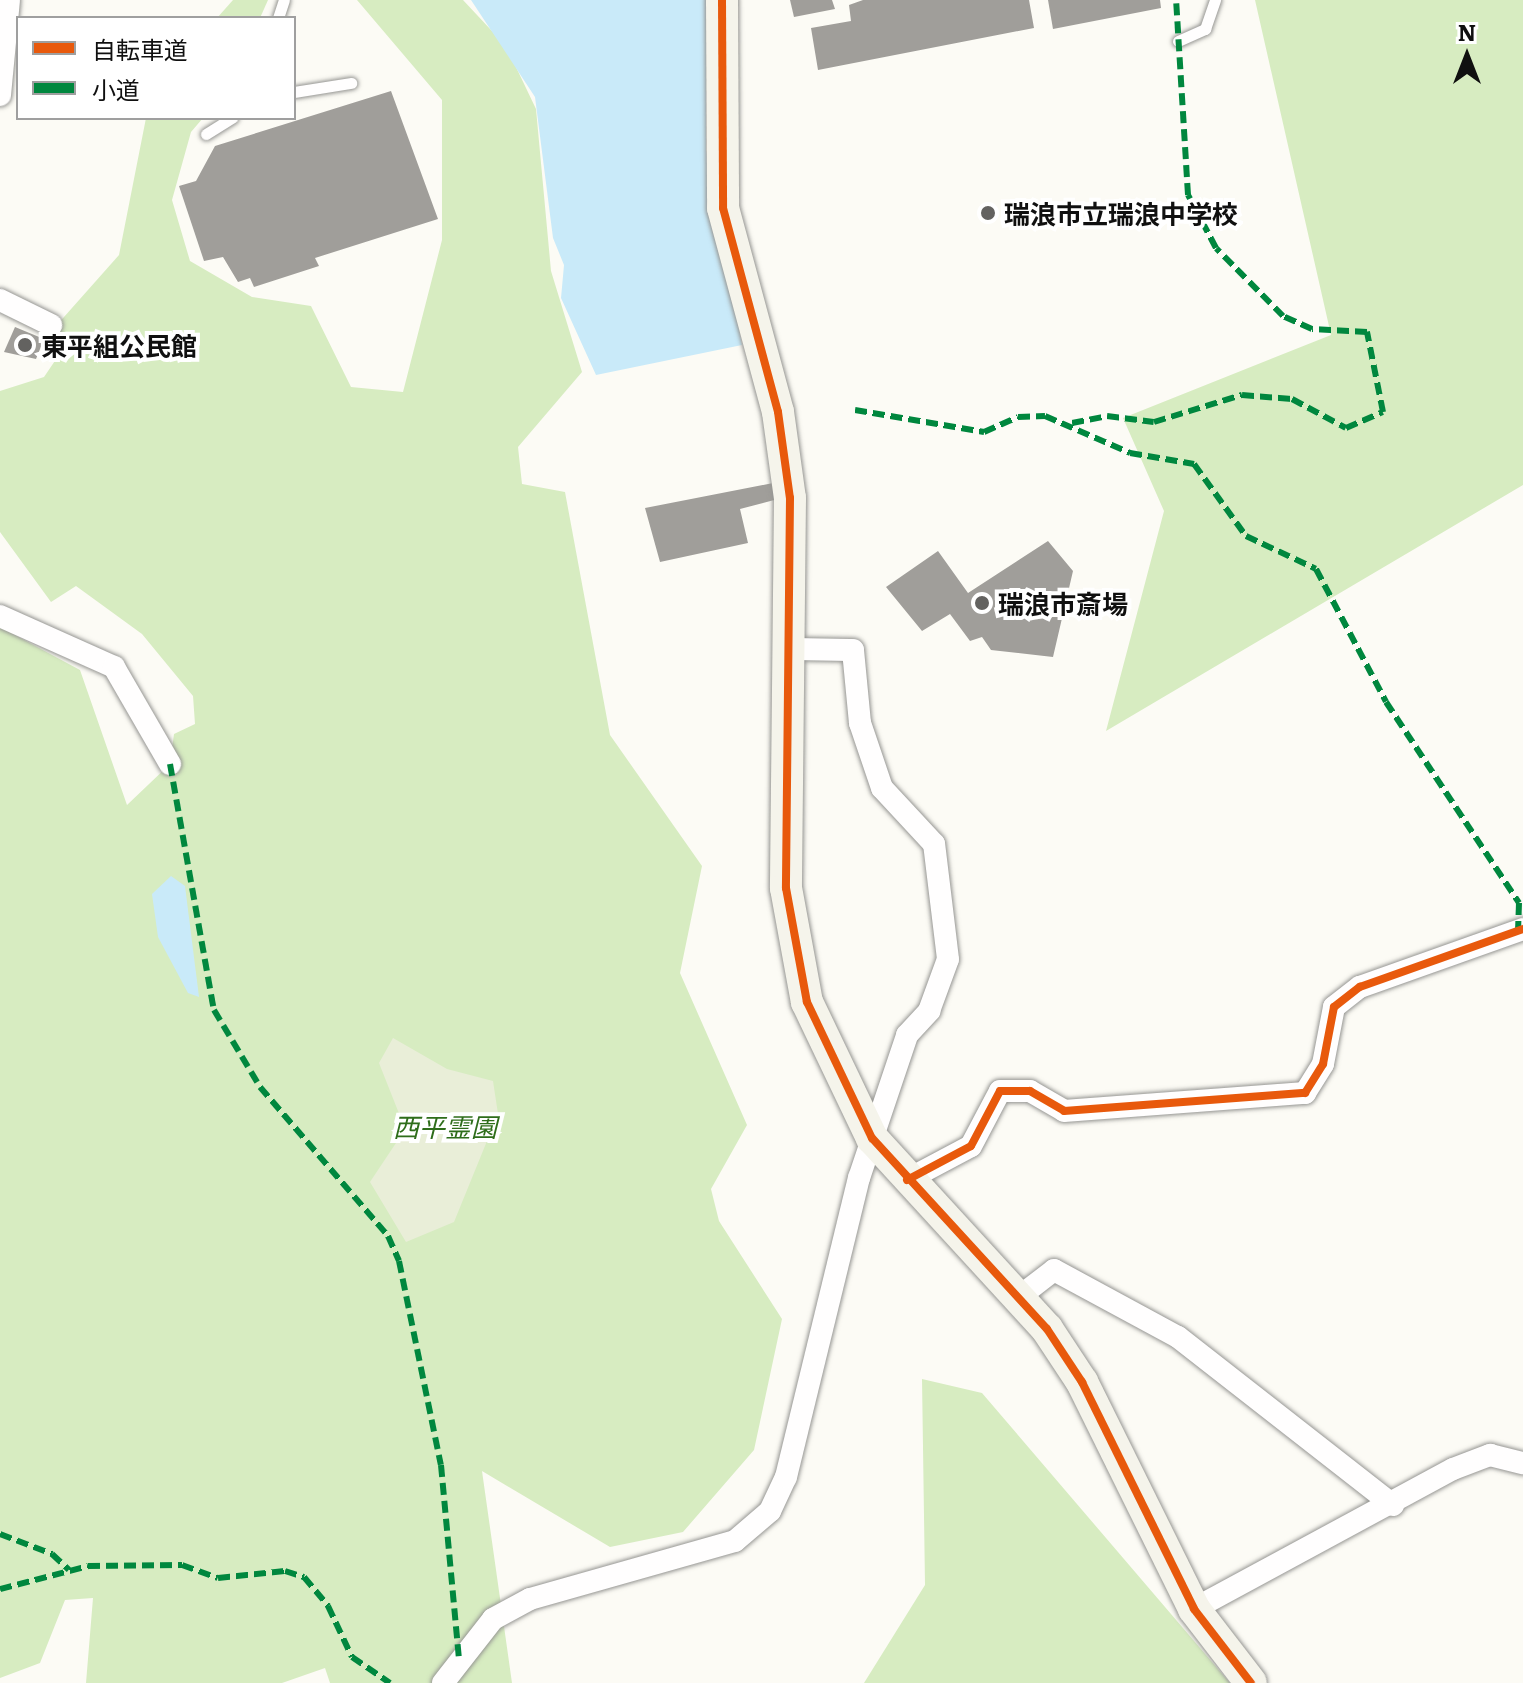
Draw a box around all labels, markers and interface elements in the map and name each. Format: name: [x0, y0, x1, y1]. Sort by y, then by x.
text: N: [1458, 15, 1476, 48]
legend: [16, 16, 296, 120]
north arrow: [1427, 16, 1507, 96]
text: 自転車道: [92, 31, 188, 66]
text: 小道: [92, 71, 140, 106]
place label: 瑞浪市立瑞浪中学校: [1004, 197, 1238, 229]
marker: 瑞浪市立瑞浪中学校: [979, 204, 997, 222]
place label: 東平組公民館: [41, 329, 197, 361]
marker: 東平組公民館: [16, 336, 34, 354]
place label: 瑞浪市斎場: [998, 587, 1128, 619]
marker: 瑞浪市斎場: [973, 594, 991, 612]
park label: 西平霊園: [393, 1110, 497, 1142]

